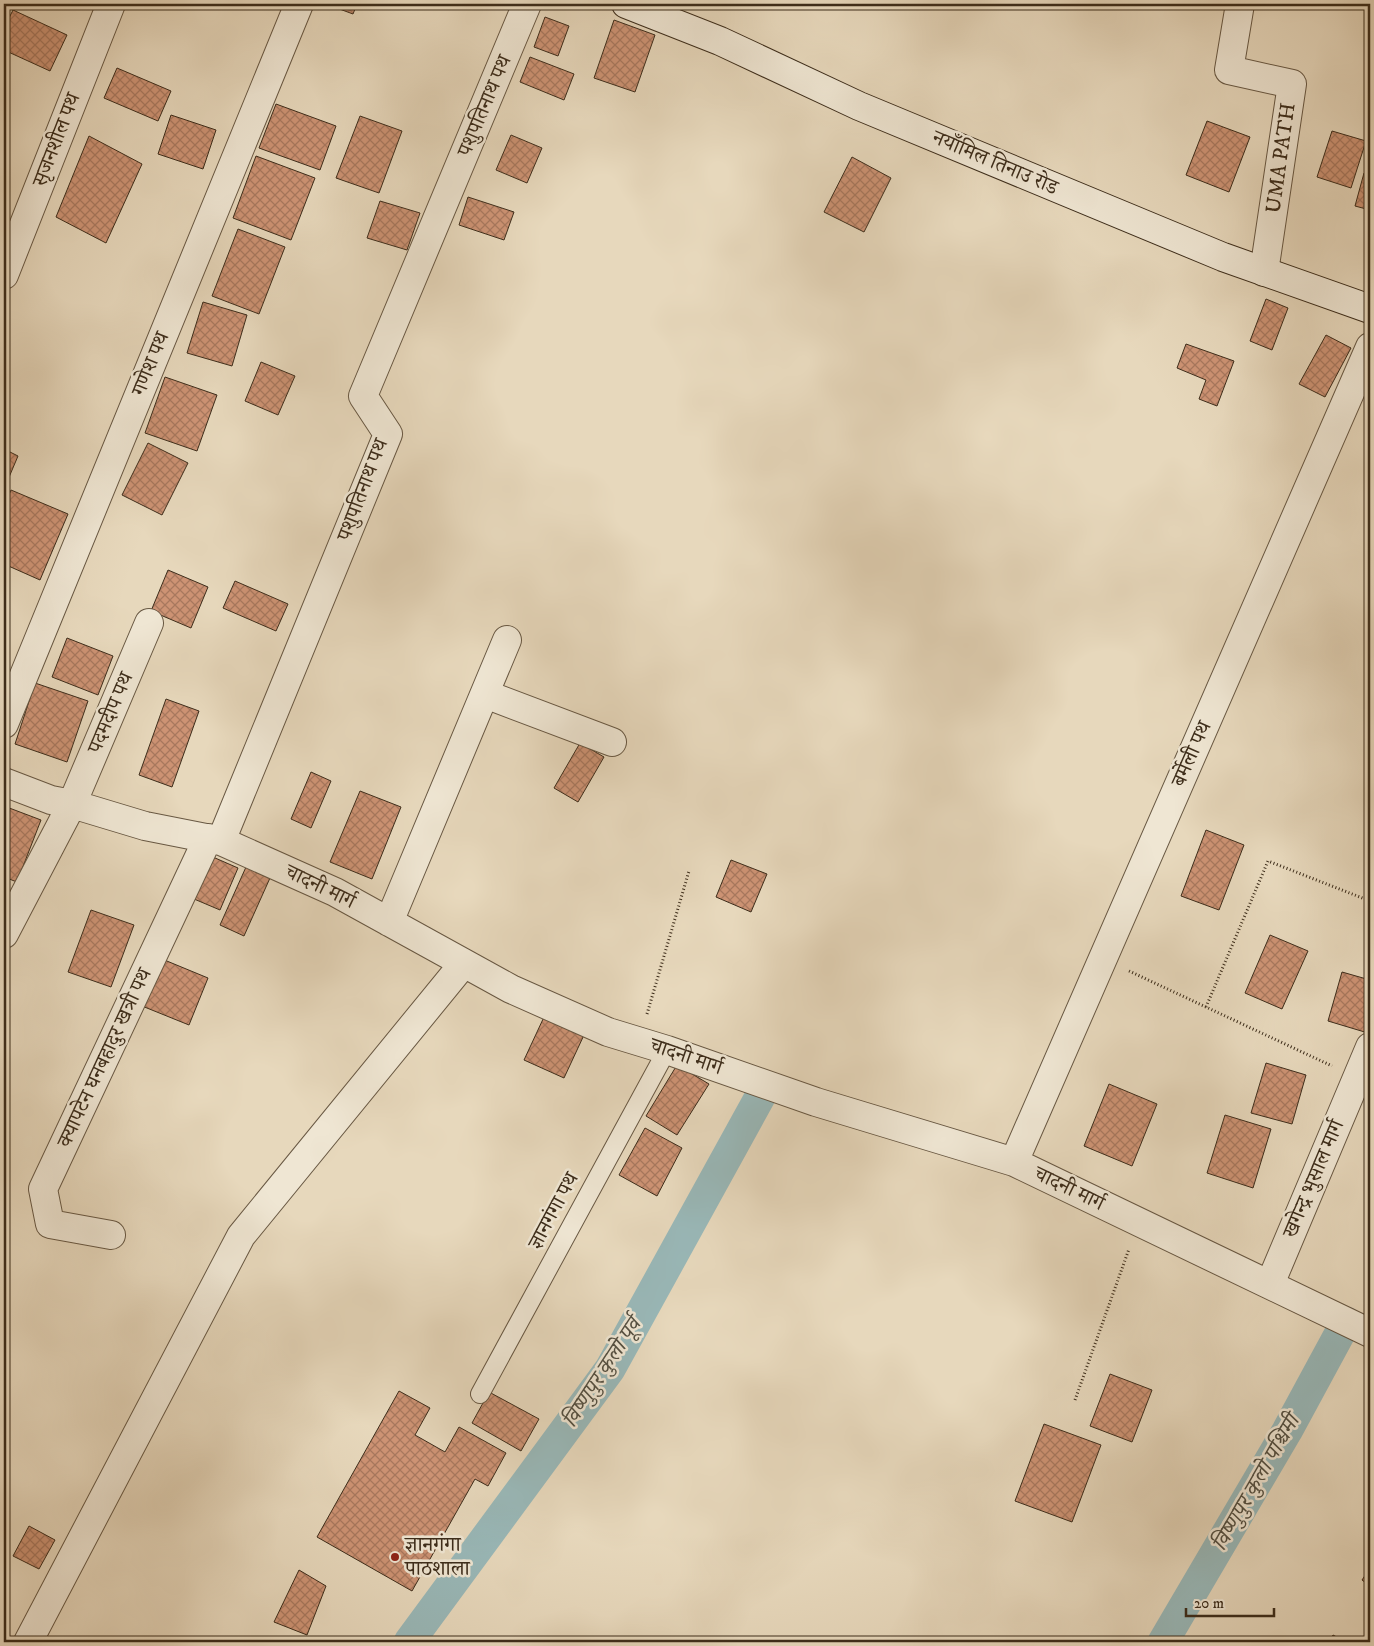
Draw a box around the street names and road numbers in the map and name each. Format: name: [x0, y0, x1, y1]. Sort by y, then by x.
street label: पशुपतिनाथ पथ: [452, 50, 519, 161]
street label: सृजनशील पथ: [27, 88, 87, 191]
street label: UMA PATH: [1260, 101, 1302, 215]
street label: नयाँमिल तिनाउ रोड: [927, 124, 1063, 202]
street label: गणेश पथ: [126, 327, 176, 401]
street label: पशुपतिनाथ पथ: [331, 434, 395, 546]
street label: पदमदीप पथ: [82, 667, 140, 758]
street label: बर्मेली पथ: [1166, 716, 1219, 792]
street label: चादनी मार्ग: [280, 858, 360, 916]
street label: क्यापटेन घनबहादुर खत्री पथ: [52, 963, 159, 1153]
street label: चादनी मार्ग: [645, 1032, 727, 1082]
street label: खगेन्द्र भुसाल मार्ग: [1277, 1115, 1351, 1243]
street label: चादनी मार्ग: [1029, 1160, 1109, 1218]
street label: ज्ञानगंगा पथ: [523, 1167, 586, 1255]

